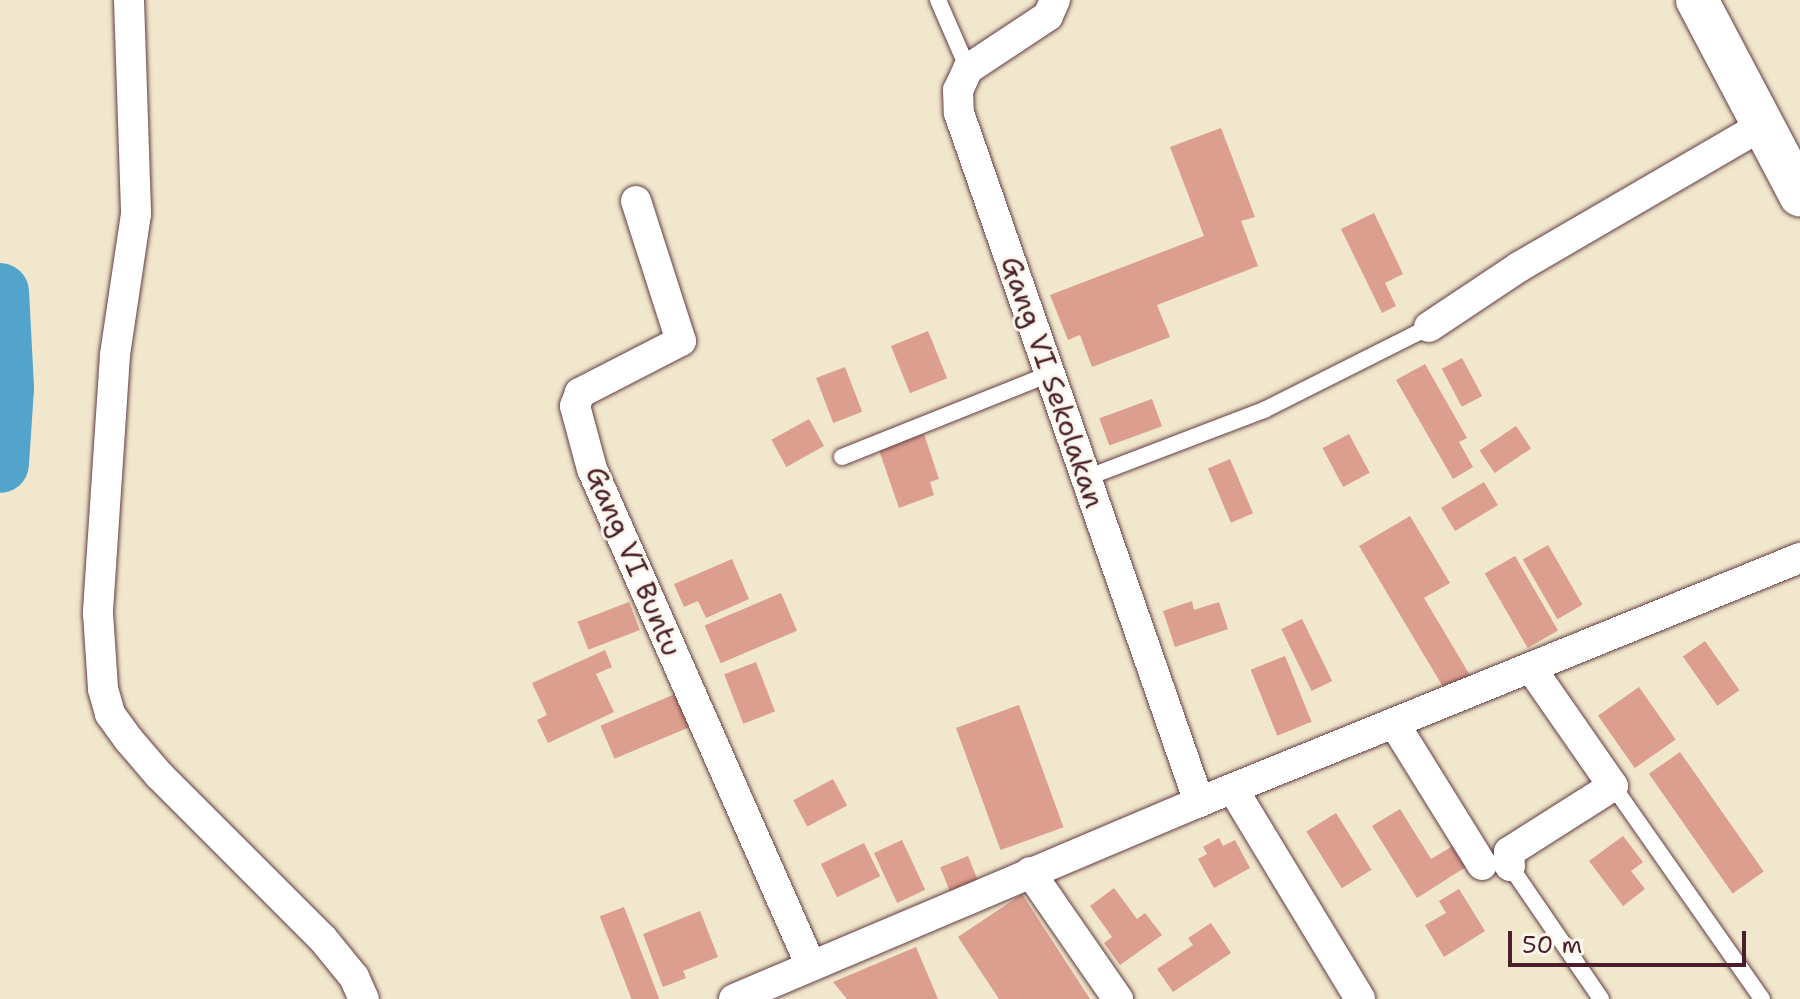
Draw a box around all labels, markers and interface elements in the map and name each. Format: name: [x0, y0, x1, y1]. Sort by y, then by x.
street label: Gang VI Sekolakan: [994, 252, 1112, 512]
street label: Gang VI Buntu: [579, 461, 689, 661]
scale bar: [1512, 915, 1750, 965]
text: 50 m: [1522, 929, 1582, 961]

